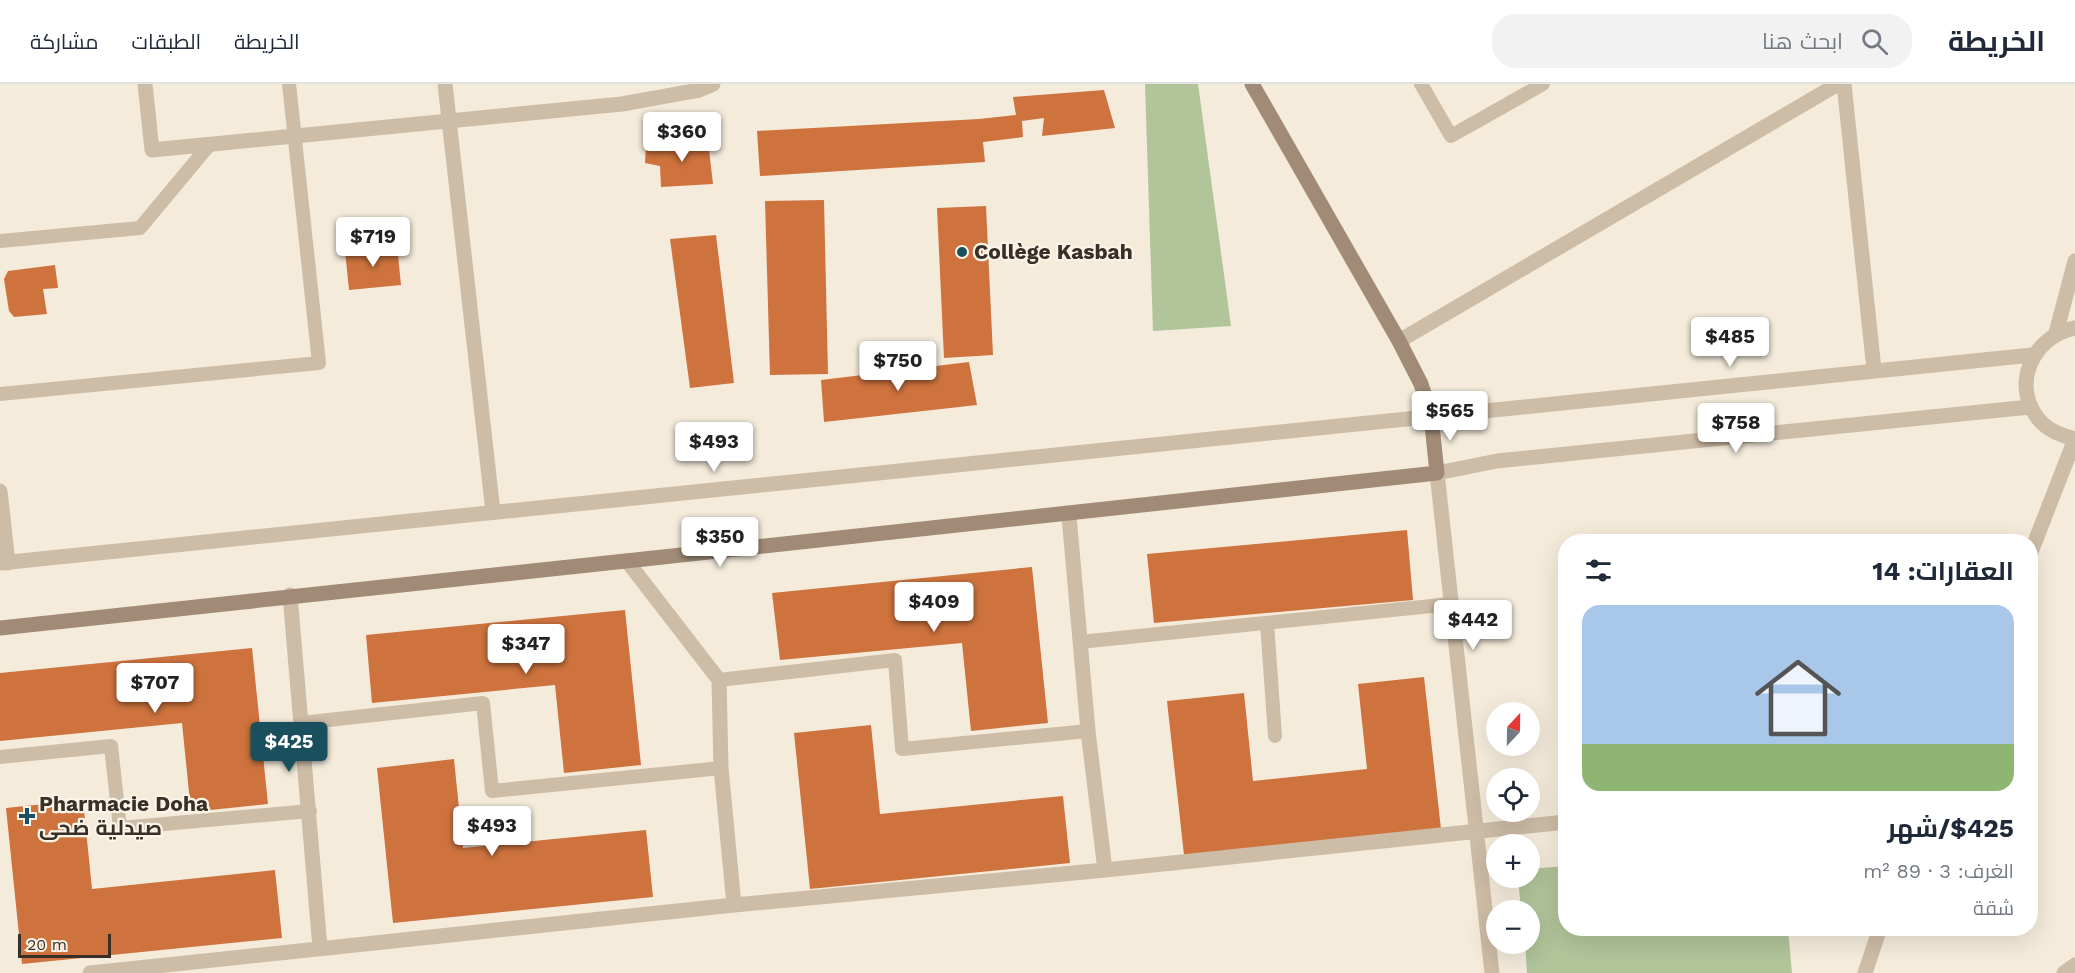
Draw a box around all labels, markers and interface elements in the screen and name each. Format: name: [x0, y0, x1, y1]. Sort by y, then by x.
search box: [1492, 14, 1912, 68]
icon: search: [1858, 25, 1891, 58]
text: الخريطة: [1948, 25, 2045, 58]
text: مشاركة: [30, 29, 99, 54]
text: الطبقات: [132, 29, 201, 54]
text: الخريطة: [234, 29, 300, 54]
text: ابحث هنا: [1762, 29, 1843, 54]
pin: $360: [646, 112, 718, 163]
text: $360: [657, 119, 707, 143]
pin: $719: [337, 217, 409, 268]
text: $719: [350, 224, 396, 248]
place label: Collège Kasbah: [974, 239, 1133, 264]
marker: Collège Kasbah: [955, 245, 969, 259]
pin: $485: [1694, 317, 1766, 368]
text: $485: [1705, 324, 1755, 348]
pin: $750: [862, 341, 934, 392]
text: $750: [873, 348, 923, 372]
pin: $565: [1414, 391, 1486, 442]
text: $565: [1426, 398, 1474, 422]
pin: $758: [1700, 403, 1772, 454]
text: $758: [1712, 410, 1760, 434]
pin: $493: [678, 422, 750, 473]
text: $493: [689, 429, 739, 453]
pin: $350: [684, 517, 756, 568]
text: $350: [695, 524, 745, 548]
icon: filters: [1582, 554, 1615, 587]
text: العقارات: 14: [1872, 556, 2014, 586]
pin: $409: [898, 582, 970, 633]
text: $409: [909, 589, 959, 613]
pin: $442: [1437, 600, 1509, 651]
text: $442: [1448, 607, 1498, 631]
pin: $347: [490, 624, 562, 675]
text: $347: [502, 631, 550, 655]
icon: home: [1744, 644, 1852, 752]
pin: $707: [119, 663, 191, 714]
text: $707: [131, 670, 179, 694]
north arrow: [1486, 702, 1540, 756]
map controls: [1486, 702, 1540, 954]
pin: $425: [253, 722, 325, 773]
text: $425: [264, 729, 314, 753]
button: locate: [1486, 768, 1540, 822]
place label: Pharmacie Doha صيدلية ضحى: [39, 791, 209, 840]
pin: $493: [456, 806, 528, 857]
marker: Pharmacie Doha صيدلية ضحى: [20, 809, 34, 823]
text: $493: [467, 813, 517, 837]
text: $425/شهر: [1887, 813, 2014, 843]
button: +: [1486, 834, 1540, 888]
text: الغرف: 3 · 89 m²: [1863, 859, 2014, 883]
text: شقة: [1973, 896, 2014, 920]
button: −: [1486, 900, 1540, 954]
scale bar: [18, 931, 111, 958]
text: 20 m: [27, 935, 67, 954]

